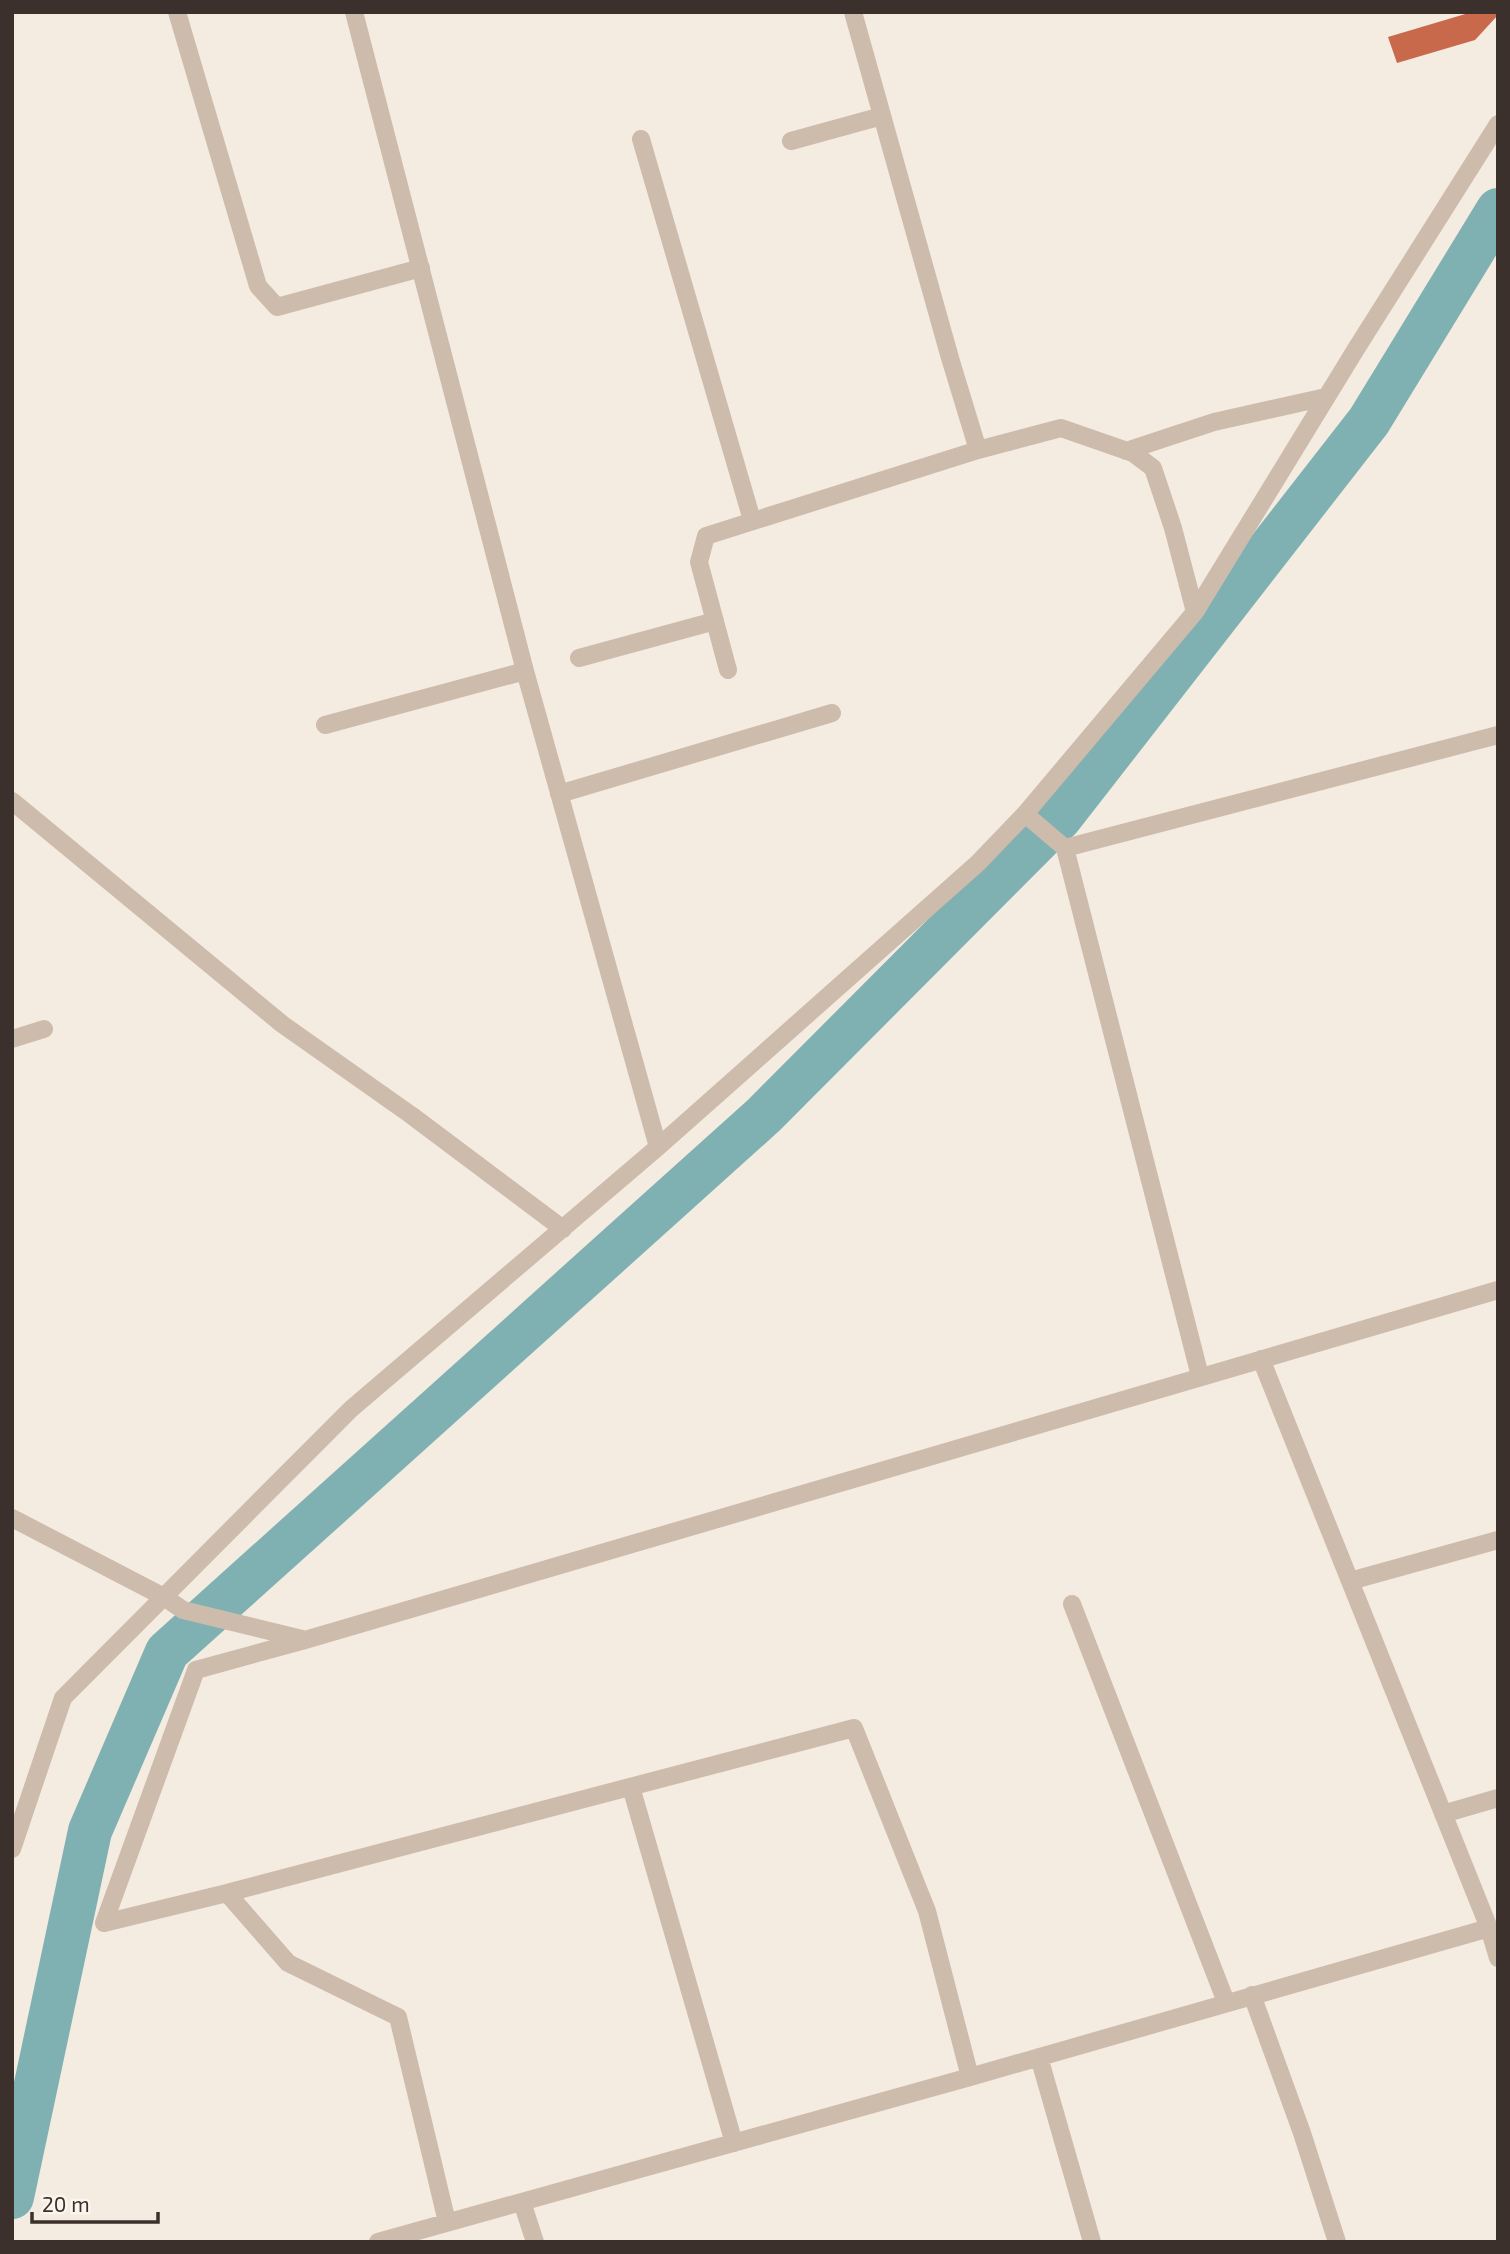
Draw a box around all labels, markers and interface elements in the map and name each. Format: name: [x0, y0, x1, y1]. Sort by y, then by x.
scale bar: [32, 2180, 158, 2224]
text: 20 m: [42, 2191, 90, 2216]

